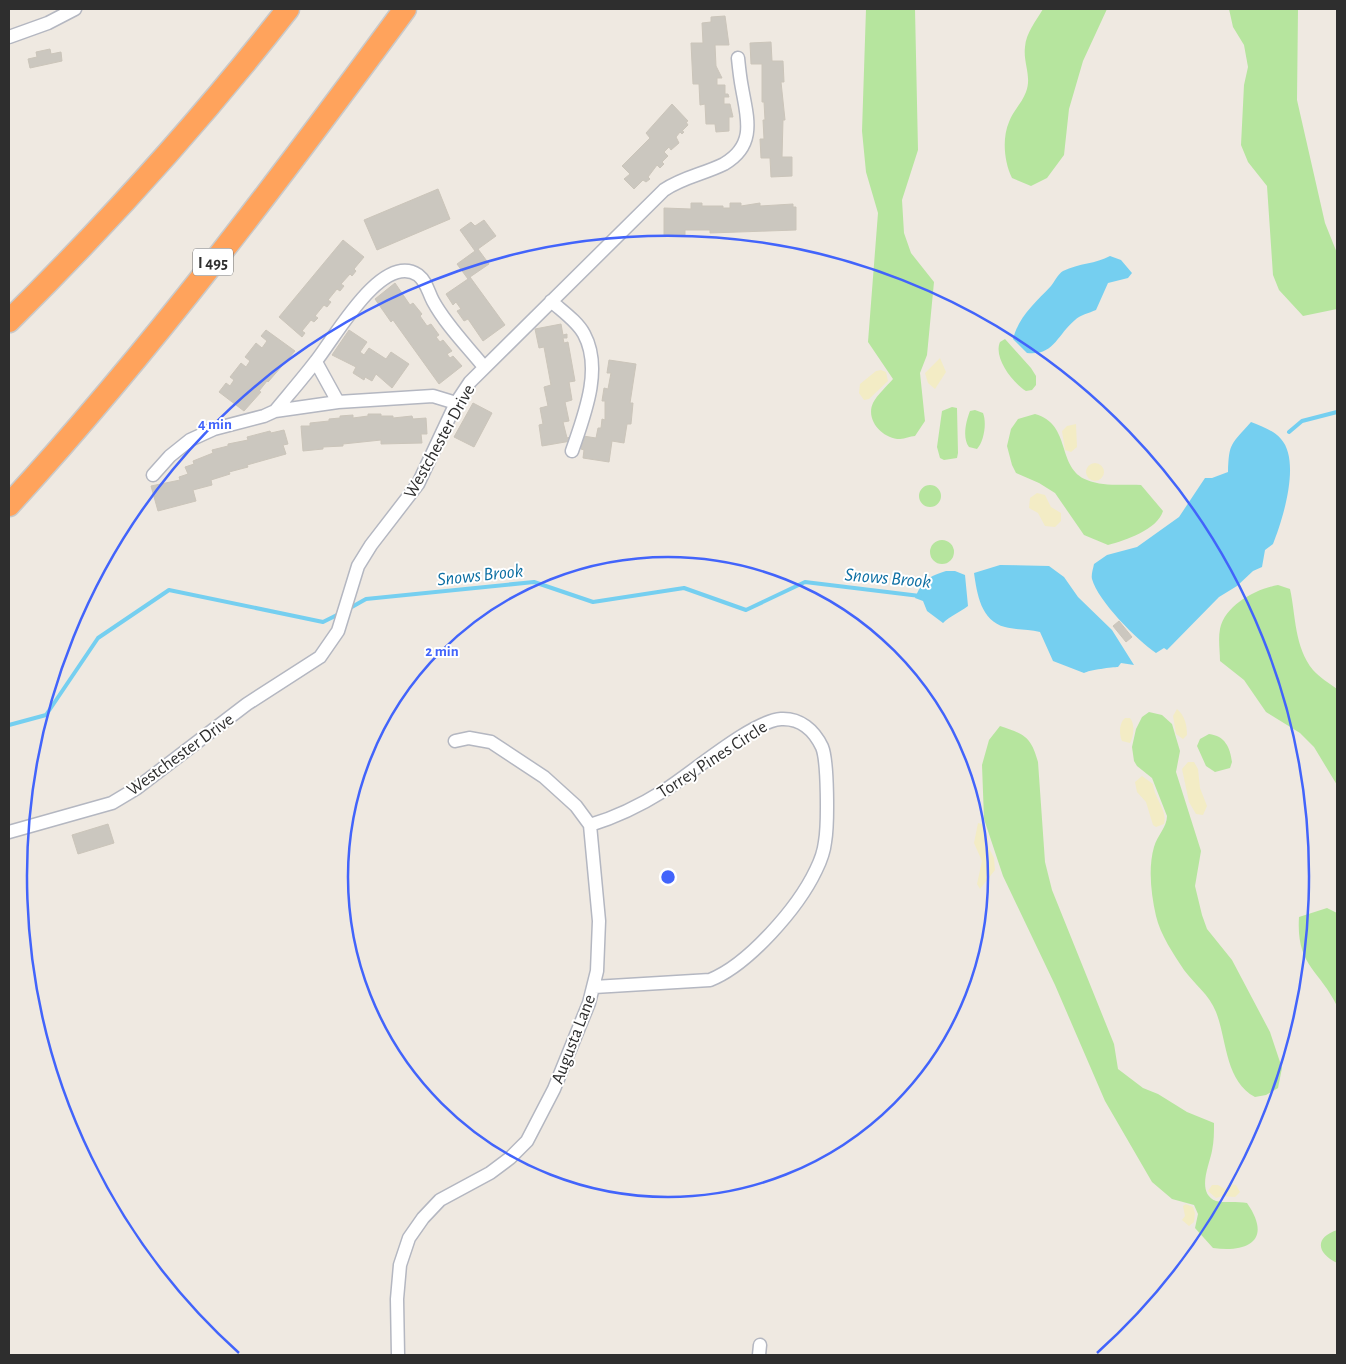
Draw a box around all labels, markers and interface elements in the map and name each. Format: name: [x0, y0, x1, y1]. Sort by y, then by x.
road number: I 495: [193, 248, 233, 276]
street label: Westchester Drive: [401, 382, 479, 501]
text: 4 min: [198, 417, 232, 432]
water label: Snows Brook: [436, 561, 524, 589]
water label: Snows Brook: [844, 565, 932, 592]
text: 2 min: [425, 644, 459, 659]
street label: Westchester Drive: [124, 710, 237, 799]
street label: Torrey Pines Circle: [654, 718, 771, 802]
centre of rings: [659, 868, 677, 886]
street label: Augusta Lane: [549, 992, 599, 1086]

